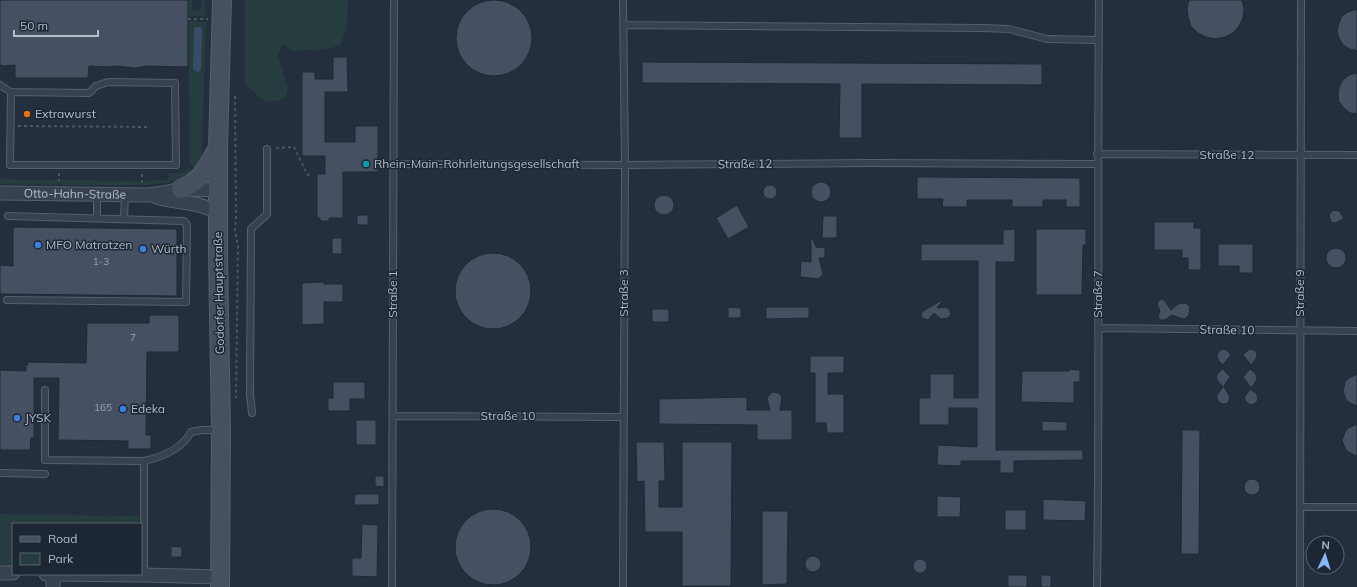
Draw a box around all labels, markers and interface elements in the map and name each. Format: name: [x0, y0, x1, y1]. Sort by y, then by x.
scale bar: [14, 12, 98, 38]
text: 50 m: [20, 18, 48, 33]
place label: Extrawurst: [35, 106, 96, 121]
marker: Extrawurst: [22, 109, 32, 119]
street label: Straße 12: [1200, 147, 1254, 162]
place label: Rhein-Main-Rohrleitungsgesellschaft: [374, 156, 579, 171]
street label: Straße 12: [717, 156, 773, 171]
marker: Rhein-Main-Rohrleitungsgesellschaft: [361, 159, 371, 169]
street label: Otto-Hahn-Straße: [24, 185, 126, 202]
street label: Godorfer Hauptstraße: [210, 232, 227, 354]
place label: MFO Matratzen: [46, 237, 132, 252]
marker: MFO Matratzen: [33, 240, 43, 250]
place label: Würth: [151, 241, 187, 256]
marker: Würth: [138, 244, 148, 254]
house number: 1-3: [93, 255, 109, 268]
street label: Straße 3: [616, 269, 631, 317]
street label: Straße 9: [1292, 269, 1307, 317]
street label: Straße 1: [385, 270, 400, 318]
street label: Straße 7: [1090, 270, 1105, 318]
street label: Straße 10: [1199, 322, 1255, 337]
house number: 7: [130, 331, 136, 344]
house number: 165: [94, 401, 112, 414]
place label: Edeka: [131, 401, 165, 416]
marker: Edeka: [118, 404, 128, 414]
street label: Straße 10: [481, 408, 535, 423]
place label: JYSK: [25, 410, 51, 425]
marker: JYSK: [12, 413, 22, 423]
legend: [12, 523, 142, 575]
text: Road: [48, 531, 77, 546]
north arrow: [1305, 535, 1345, 575]
text: N: [1321, 538, 1330, 552]
text: Park: [48, 551, 74, 566]

